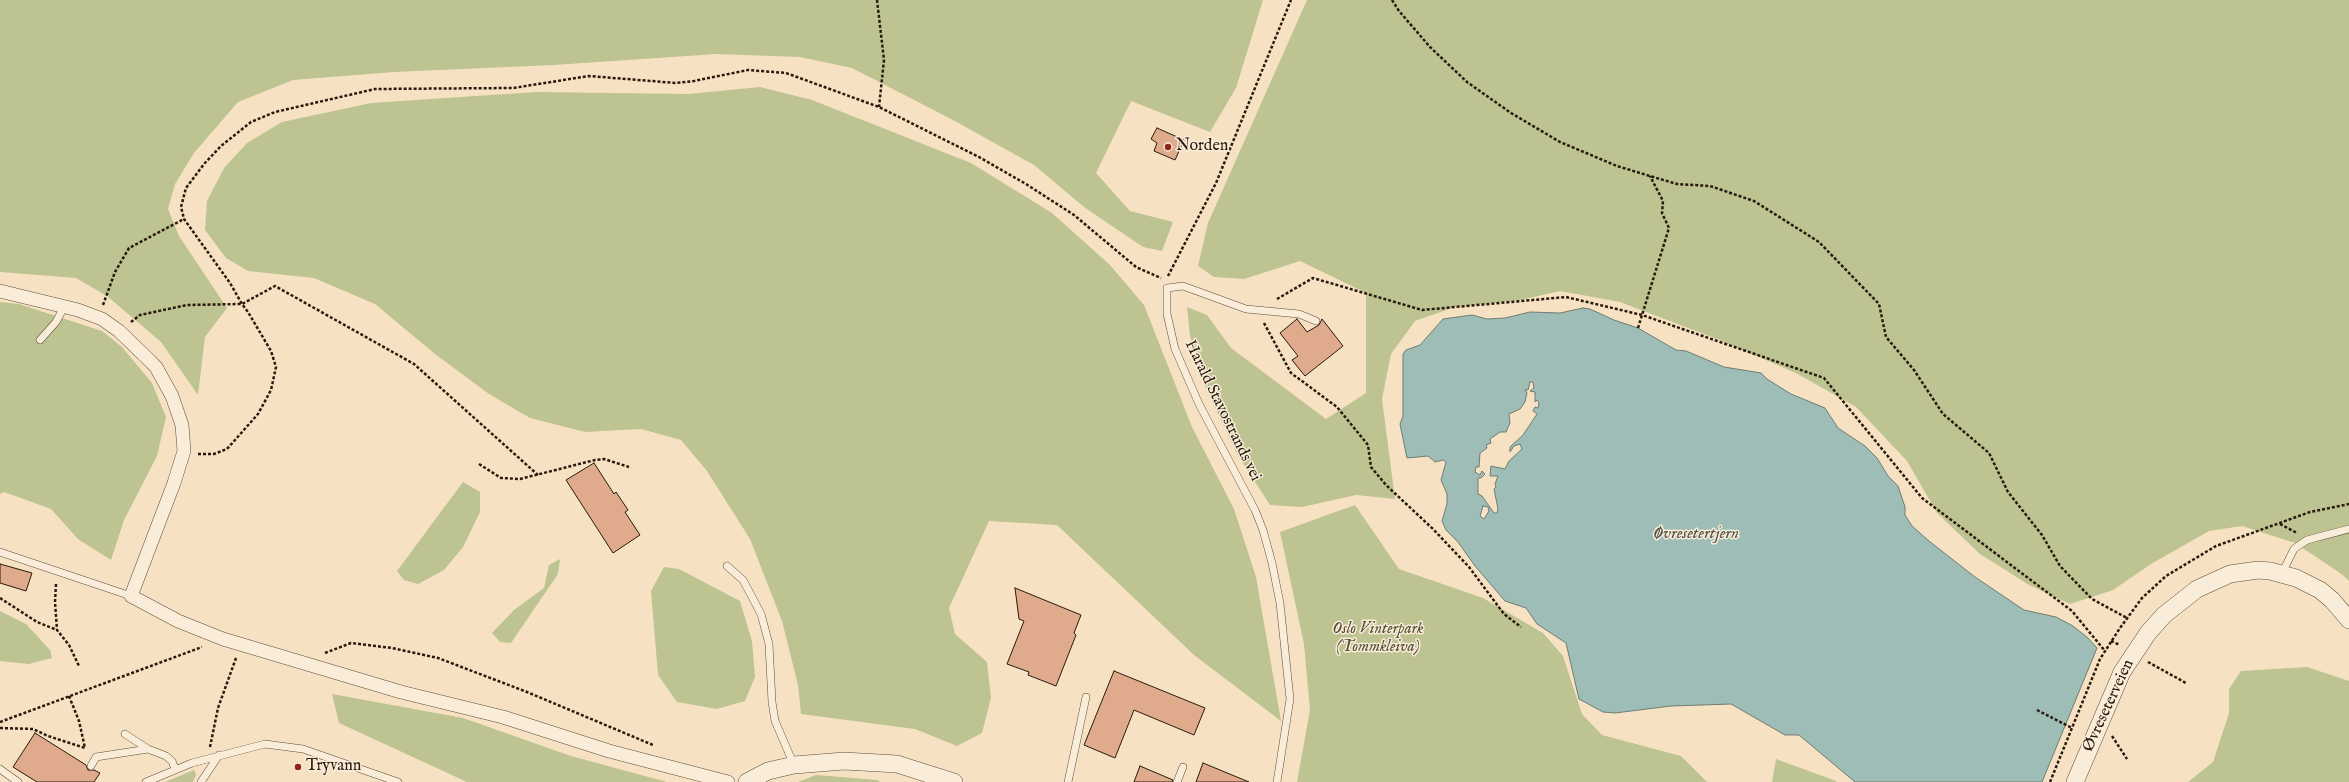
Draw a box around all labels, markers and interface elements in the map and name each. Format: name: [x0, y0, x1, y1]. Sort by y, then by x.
place label: Norden: [1176, 137, 1228, 157]
marker: Norden: [1163, 142, 1173, 152]
street label: Harald Stavostrands vei: [1180, 337, 1264, 485]
water label: Øvresetertjern: [1653, 525, 1739, 545]
park label: Oslo Vinterpark (Tommkleiva): [1333, 620, 1423, 658]
street label: Øvreseterveien: [2079, 657, 2139, 755]
place label: Tryvann: [306, 757, 361, 777]
marker: Tryvann: [293, 762, 303, 772]

